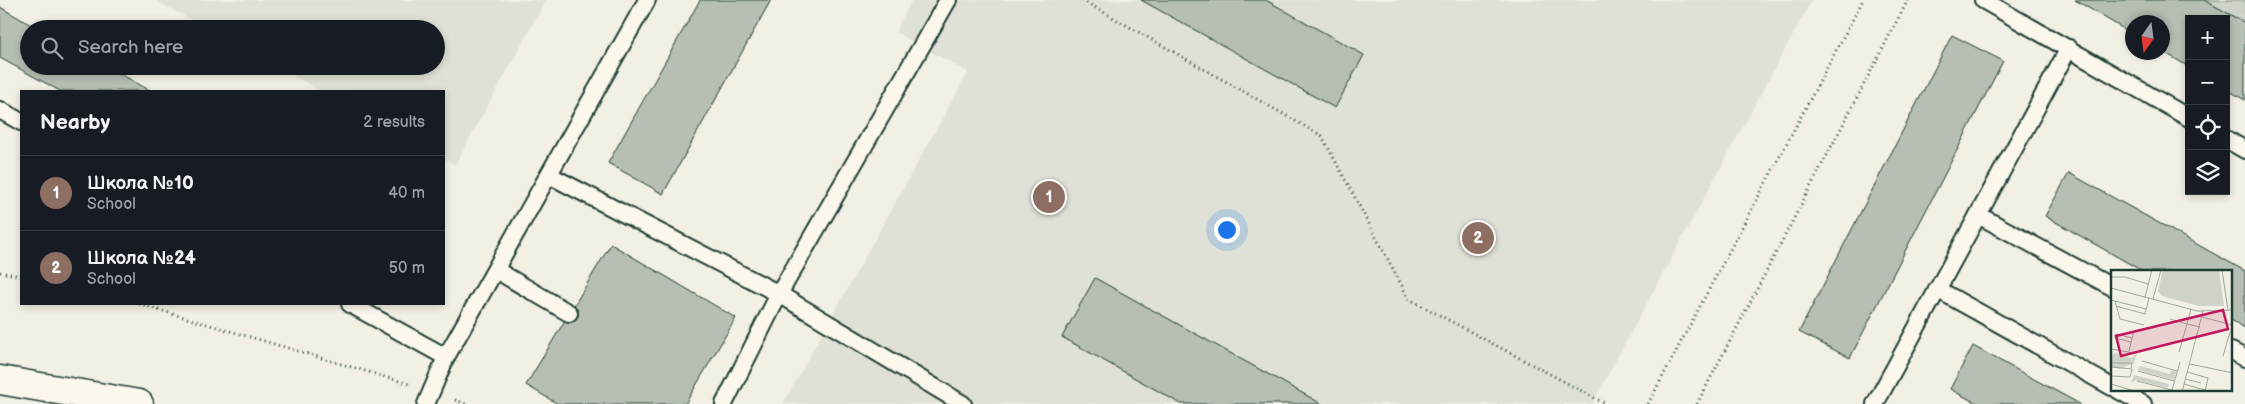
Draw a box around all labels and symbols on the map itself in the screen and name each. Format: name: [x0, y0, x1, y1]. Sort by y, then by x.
north arrow: [2125, 15, 2170, 60]
pin: 1: [1033, 178, 1065, 216]
your location: [1214, 217, 1240, 243]
pin: 2: [1462, 219, 1494, 257]
inset map: [2111, 270, 2232, 392]

